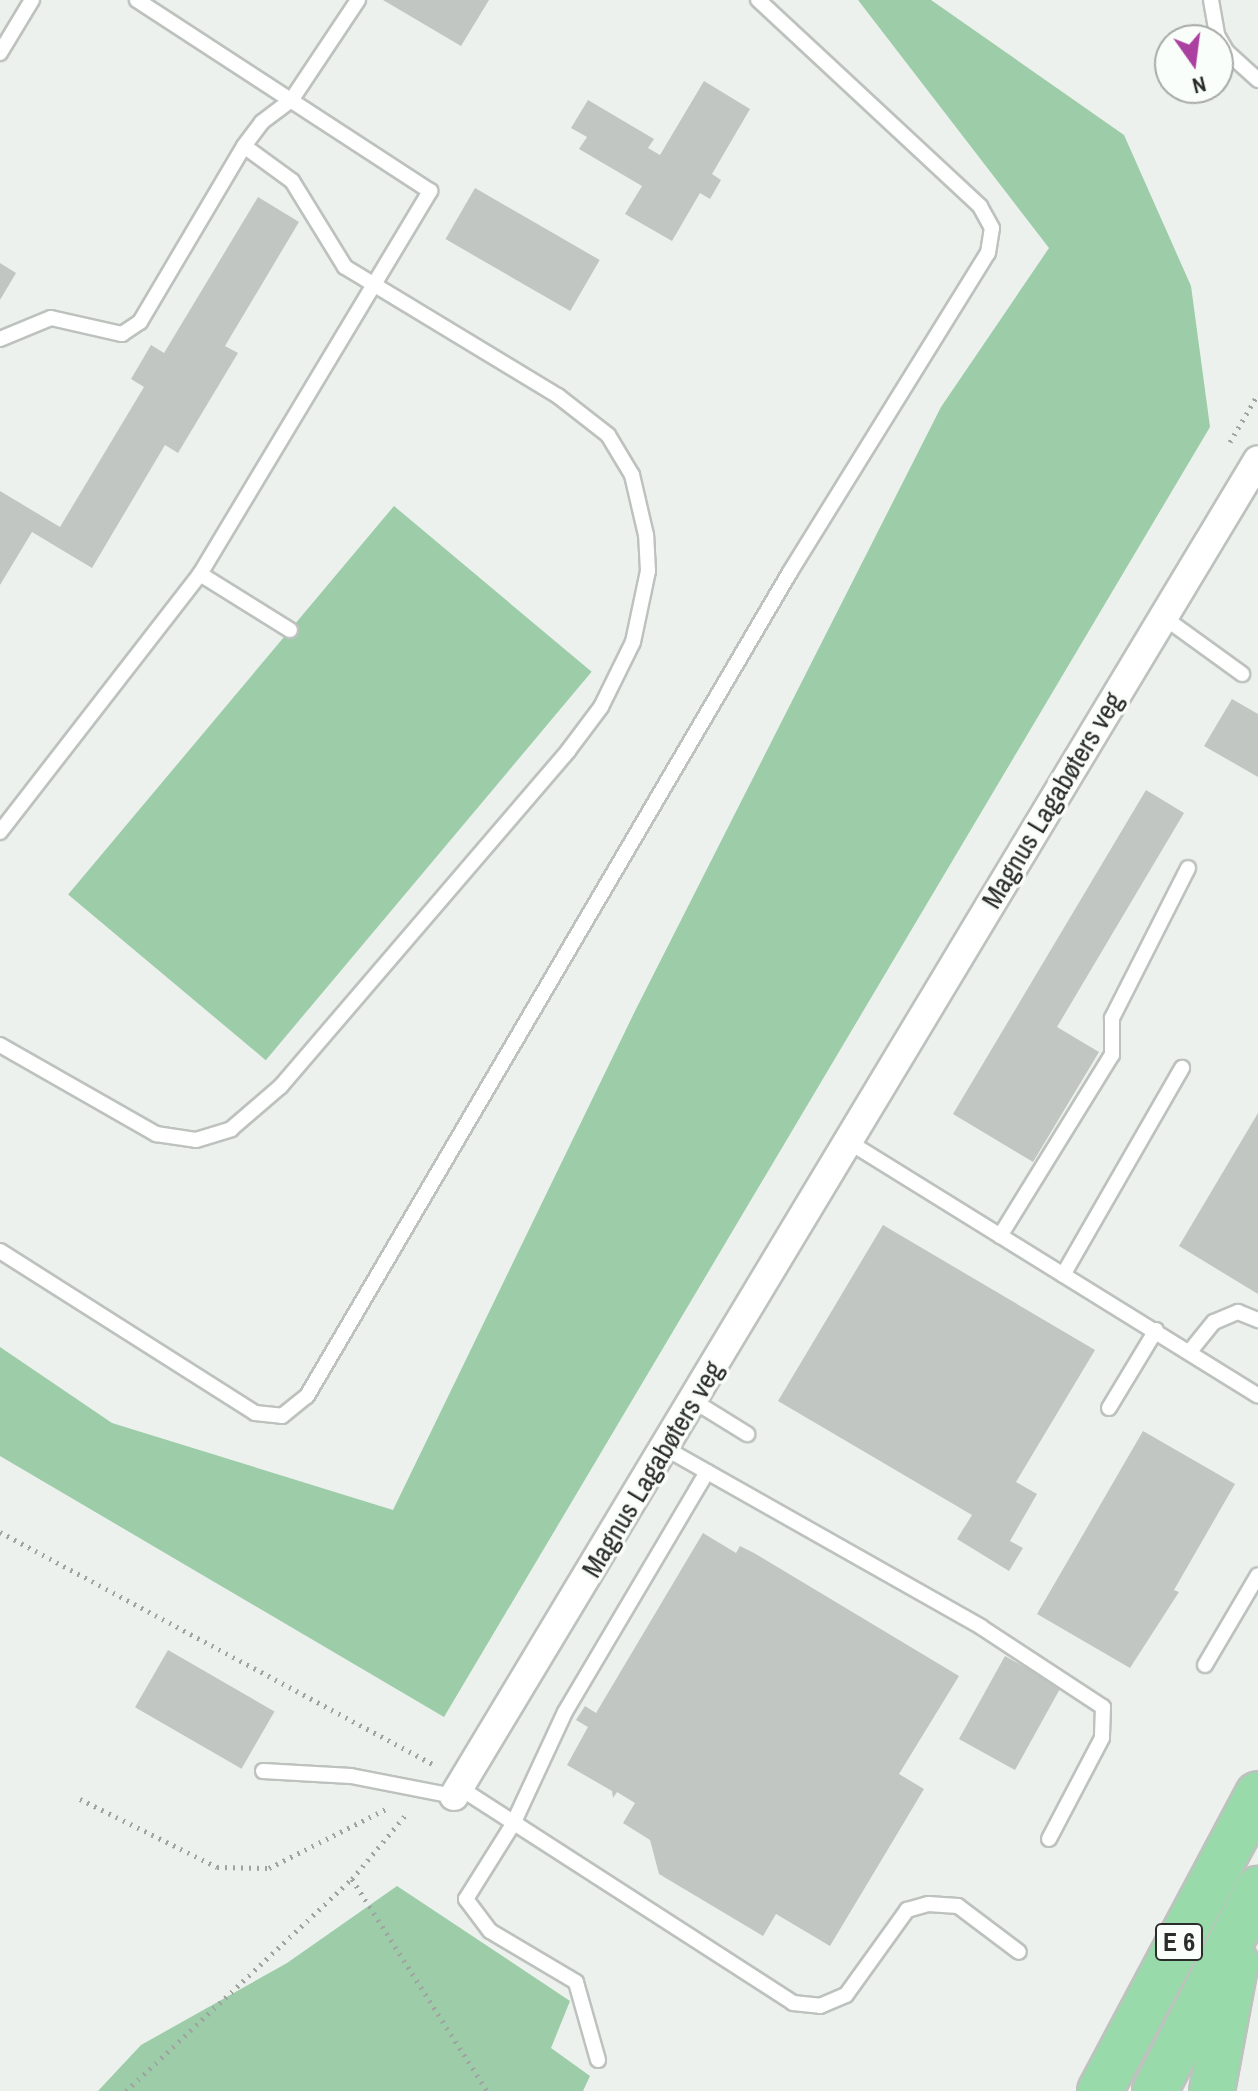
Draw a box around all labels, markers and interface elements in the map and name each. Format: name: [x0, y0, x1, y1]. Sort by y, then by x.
north arrow: [1154, 24, 1234, 104]
text: N: [1189, 69, 1209, 101]
street label: Magnus Lagabøters veg: [974, 686, 1130, 914]
street label: Magnus Lagabøters veg: [574, 1355, 730, 1583]
road number: E 6: [1153, 1920, 1205, 1964]

